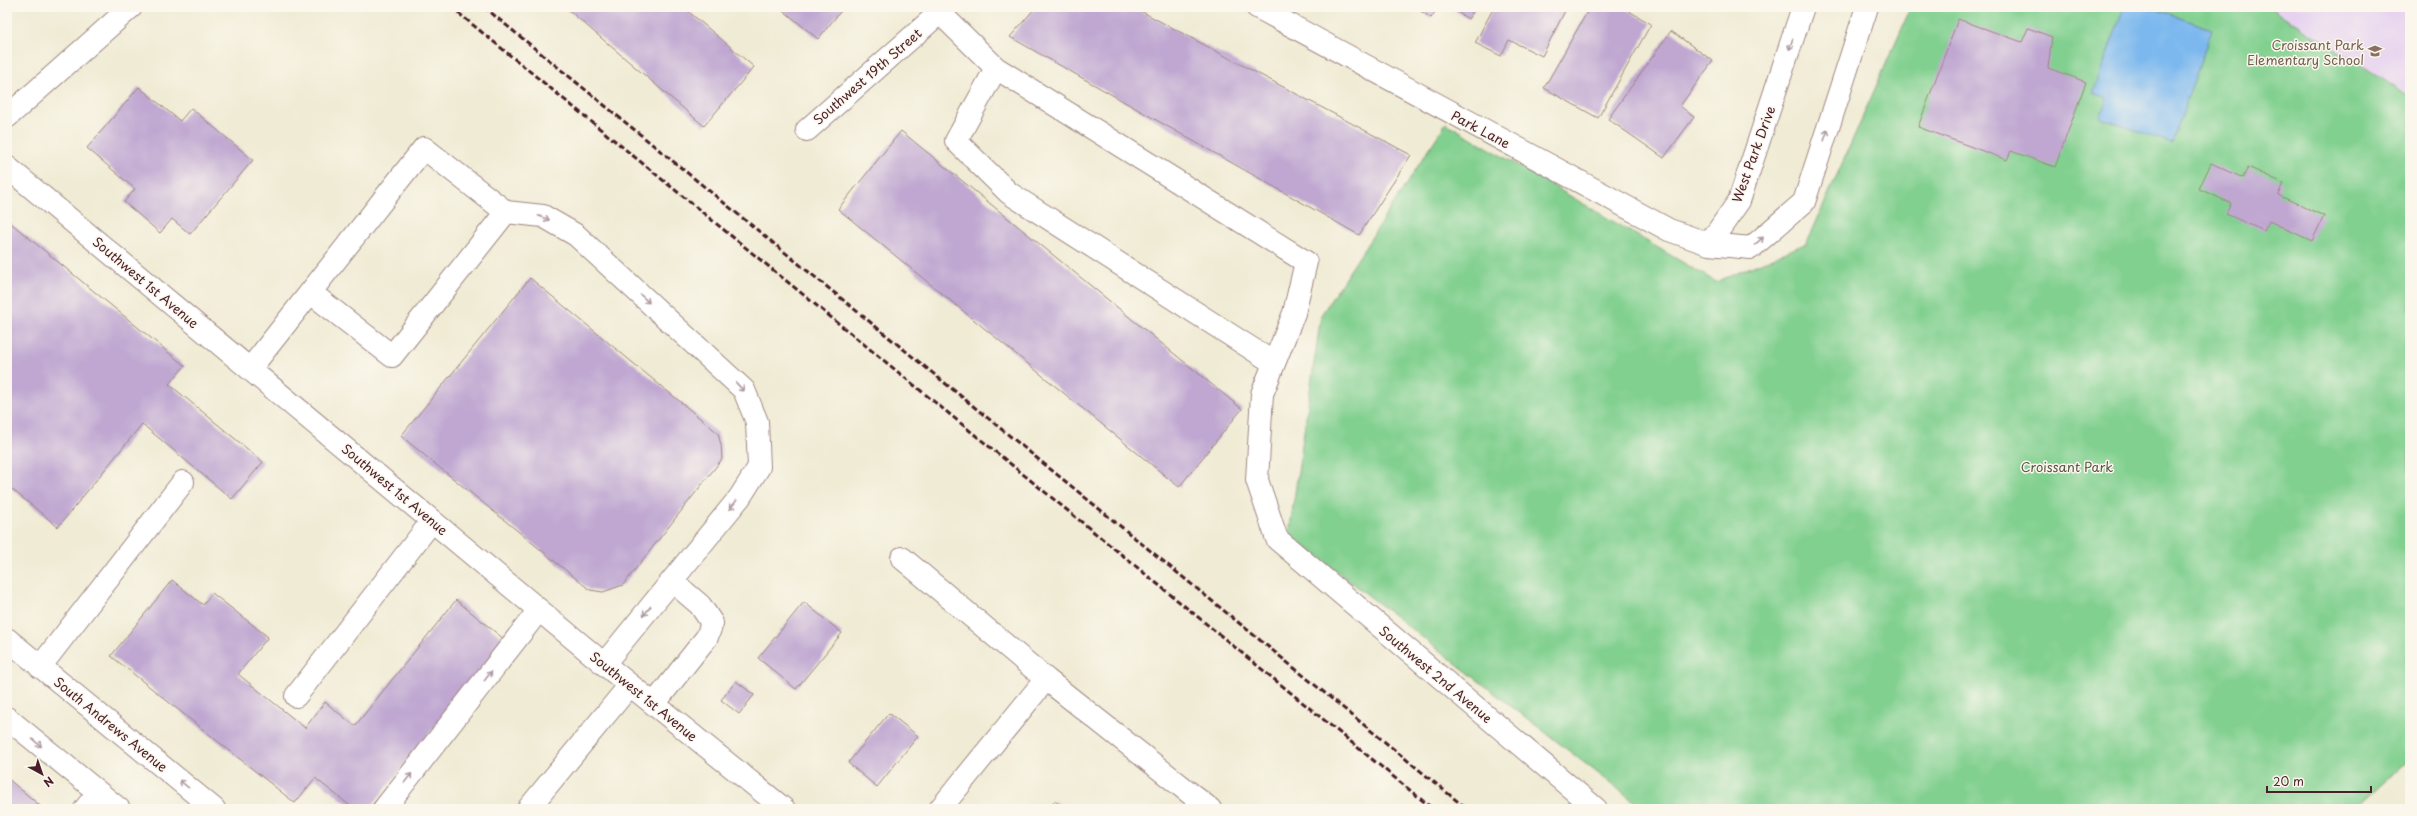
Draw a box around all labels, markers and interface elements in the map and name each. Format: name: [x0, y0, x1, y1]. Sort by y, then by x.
street label: Southwest 19th Street: [809, 24, 925, 128]
place label: Croissant Park Elementary School: [2247, 35, 2364, 69]
one-way arrow: [1787, 37, 1794, 50]
school or university icon: Croissant Park Elementary School: [2367, 43, 2383, 59]
street label: West Park Drive: [1727, 103, 1779, 205]
street label: Park Lane: [1448, 106, 1514, 152]
one-way arrow: [1822, 129, 1830, 141]
one-way arrow: [538, 215, 550, 223]
street label: Southwest 1st Avenue: [89, 232, 203, 332]
one-way arrow: [1754, 237, 1764, 246]
one-way arrow: [640, 294, 650, 304]
one-way arrow: [735, 382, 744, 392]
street label: Southwest 1st Avenue: [338, 439, 452, 539]
park label: Croissant Park: [2021, 457, 2113, 476]
one-way arrow: [729, 500, 738, 511]
one-way arrow: [643, 606, 652, 617]
street label: Southwest 2nd Avenue: [1376, 621, 1496, 727]
street label: Southwest 1st Avenue: [586, 647, 702, 745]
one-way arrow: [484, 670, 493, 681]
street label: South Andrews Avenue: [50, 672, 172, 776]
one-way arrow: [32, 738, 43, 747]
north arrow: [22, 754, 62, 794]
scale bar: [2267, 768, 2371, 794]
text: 20 m: [2273, 772, 2304, 790]
text: N: [40, 773, 58, 792]
one-way arrow: [404, 773, 413, 784]
one-way arrow: [179, 780, 189, 789]

